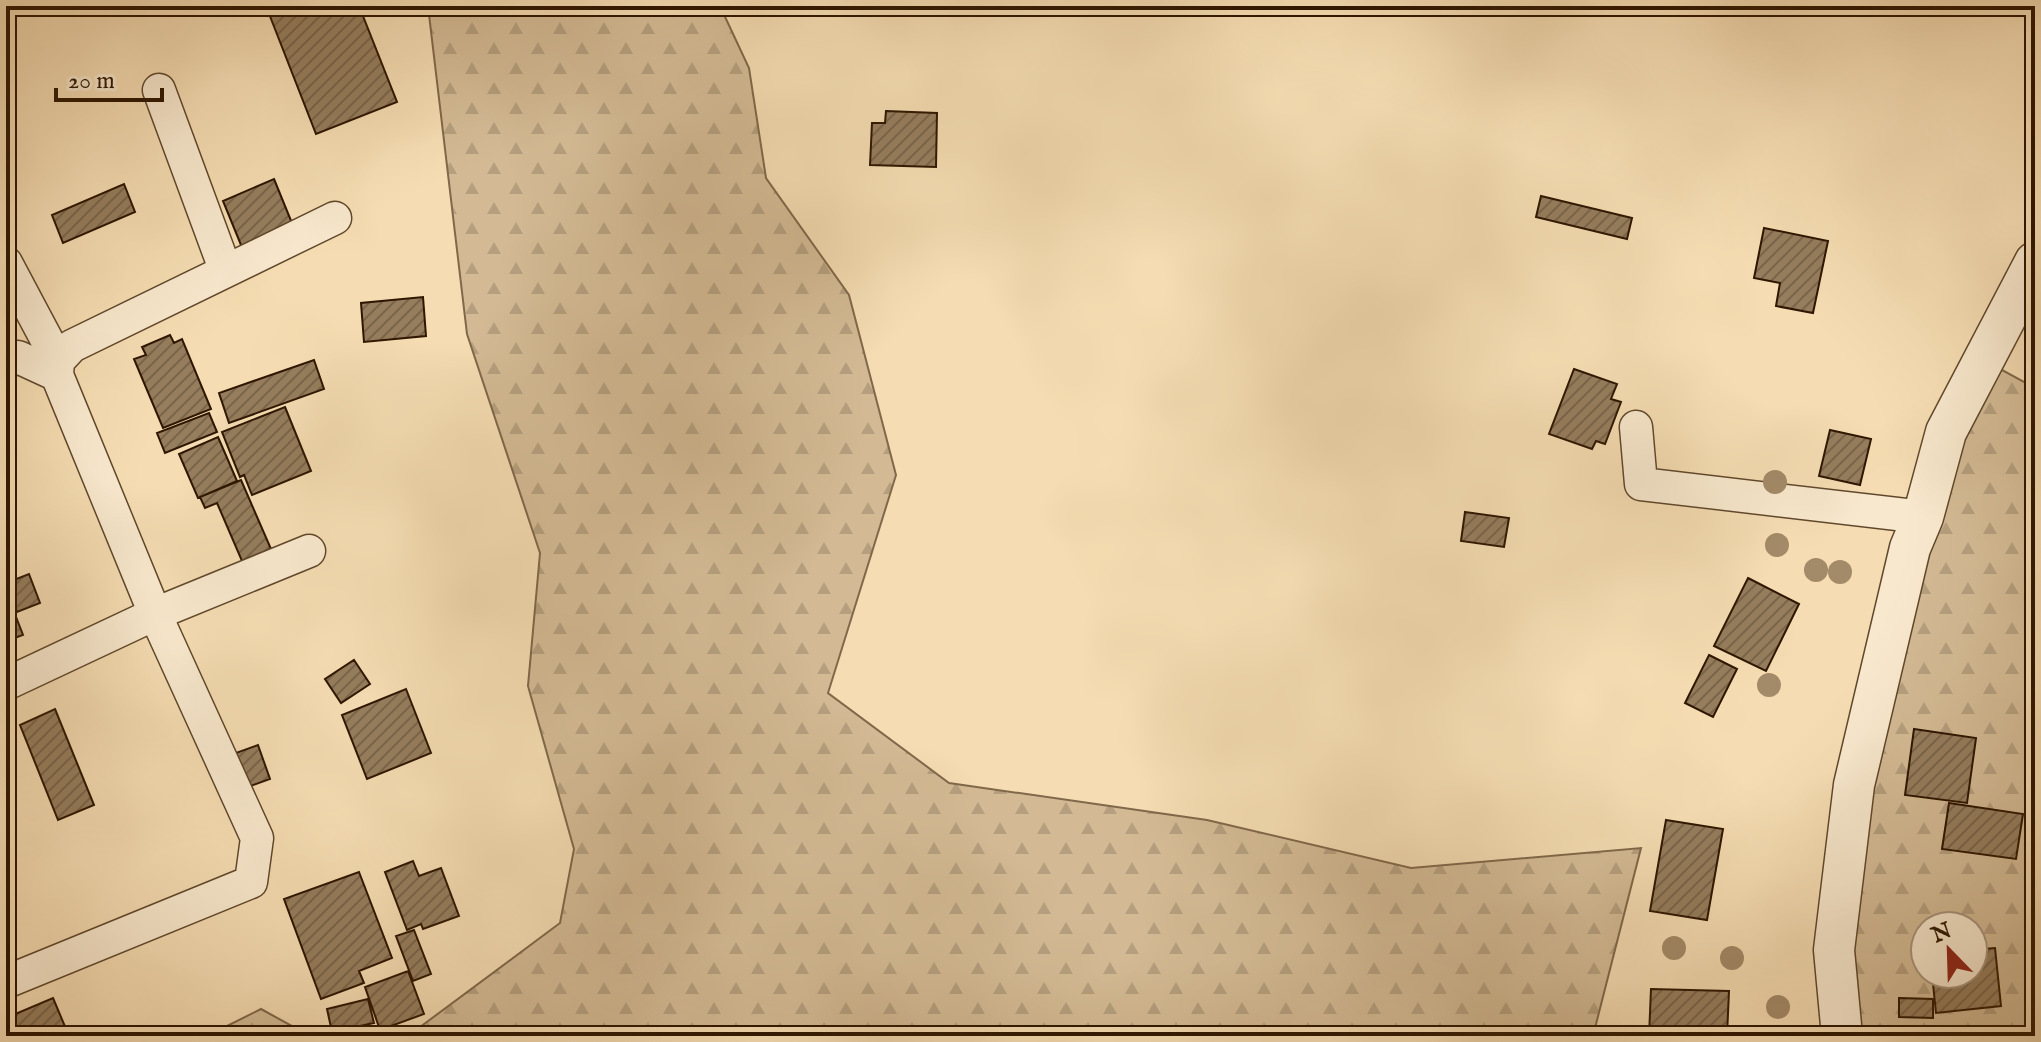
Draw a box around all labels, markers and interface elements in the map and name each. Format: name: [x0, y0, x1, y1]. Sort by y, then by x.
scale bar: [56, 52, 162, 102]
text: 20 m: [68, 66, 115, 97]
north arrow: [1909, 910, 1989, 990]
text: N: [1927, 917, 1956, 950]

